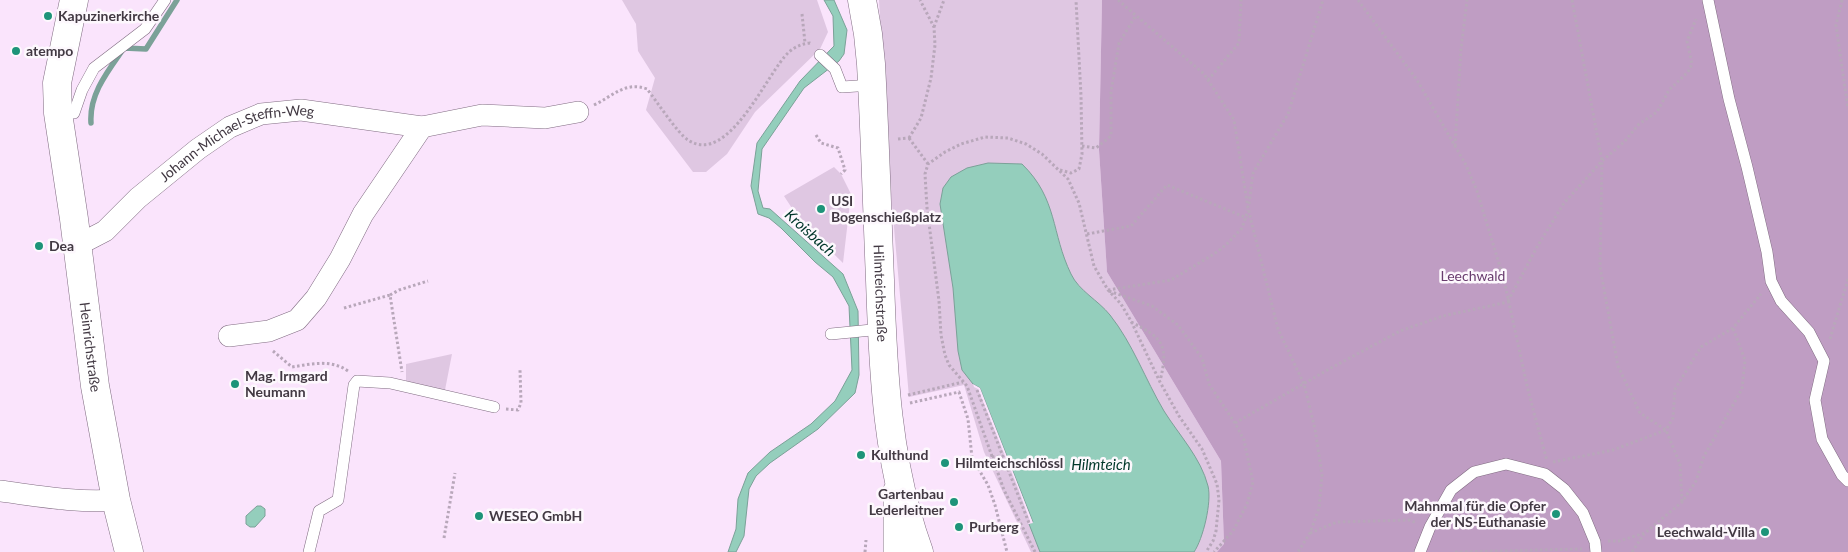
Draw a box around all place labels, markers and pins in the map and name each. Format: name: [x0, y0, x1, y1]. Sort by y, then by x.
place label: Kapuzinerkirche: [58, 7, 160, 24]
marker: Kapuzinerkirche: [42, 10, 54, 22]
place label: atempo: [26, 42, 73, 59]
marker: atempo: [10, 45, 22, 57]
place label: USI Bogenschießplatz: [831, 192, 942, 225]
marker: USI Bogenschießplatz: [815, 203, 827, 215]
place label: Dea: [49, 237, 74, 254]
marker: Dea: [33, 240, 45, 252]
place label: Mag. Irmgard Neumann: [245, 367, 328, 400]
marker: Mag. Irmgard Neumann: [229, 378, 241, 390]
place label: Kulthund: [871, 446, 929, 463]
marker: Kulthund: [855, 449, 867, 461]
place label: Hilmteichschlössl: [955, 454, 1063, 471]
marker: Hilmteichschlössl: [939, 457, 951, 469]
place label: Gartenbau Lederleitner: [869, 485, 945, 518]
marker: Gartenbau Lederleitner: [948, 496, 960, 508]
place label: Mahnmal für die Opfer der NS-Euthanasie: [1404, 497, 1547, 530]
place label: WESEO GmbH: [489, 507, 582, 524]
marker: Mahnmal für die Opfer der NS-Euthanasie: [1550, 508, 1562, 520]
marker: WESEO GmbH: [473, 510, 485, 522]
place label: Purberg: [969, 518, 1019, 535]
marker: Purberg: [953, 521, 965, 533]
place label: Leechwald-Villa: [1657, 523, 1755, 540]
marker: Leechwald-Villa: [1759, 526, 1771, 538]

